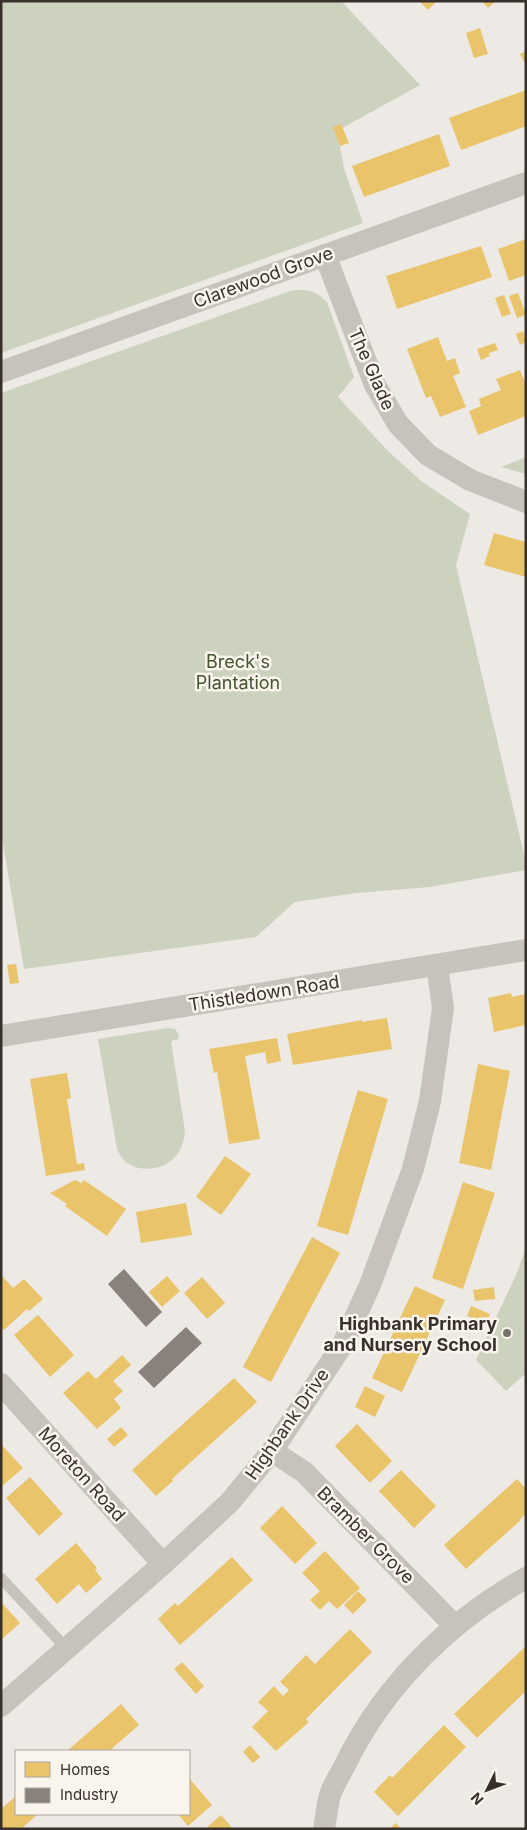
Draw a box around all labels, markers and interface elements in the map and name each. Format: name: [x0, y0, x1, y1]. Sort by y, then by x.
street label: Clarewood Grove: [190, 242, 336, 312]
street label: The Glade: [345, 325, 399, 413]
park label: Breck's Plantation: [196, 651, 280, 693]
street label: Thistledown Road: [187, 971, 341, 1015]
place label: Highbank Primary and Nursery School: [323, 1313, 497, 1355]
marker: Highbank Primary and Nursery School: [501, 1327, 513, 1339]
street label: Highbank Drive: [241, 1364, 333, 1484]
street label: Moreton Road: [34, 1423, 130, 1525]
street label: Bramber Grove: [313, 1482, 419, 1588]
legend: [15, 1750, 190, 1815]
text: Homes: [60, 1760, 110, 1779]
north arrow: [462, 1765, 512, 1815]
text: Industry: [60, 1785, 119, 1804]
text: N: [467, 1789, 487, 1809]

